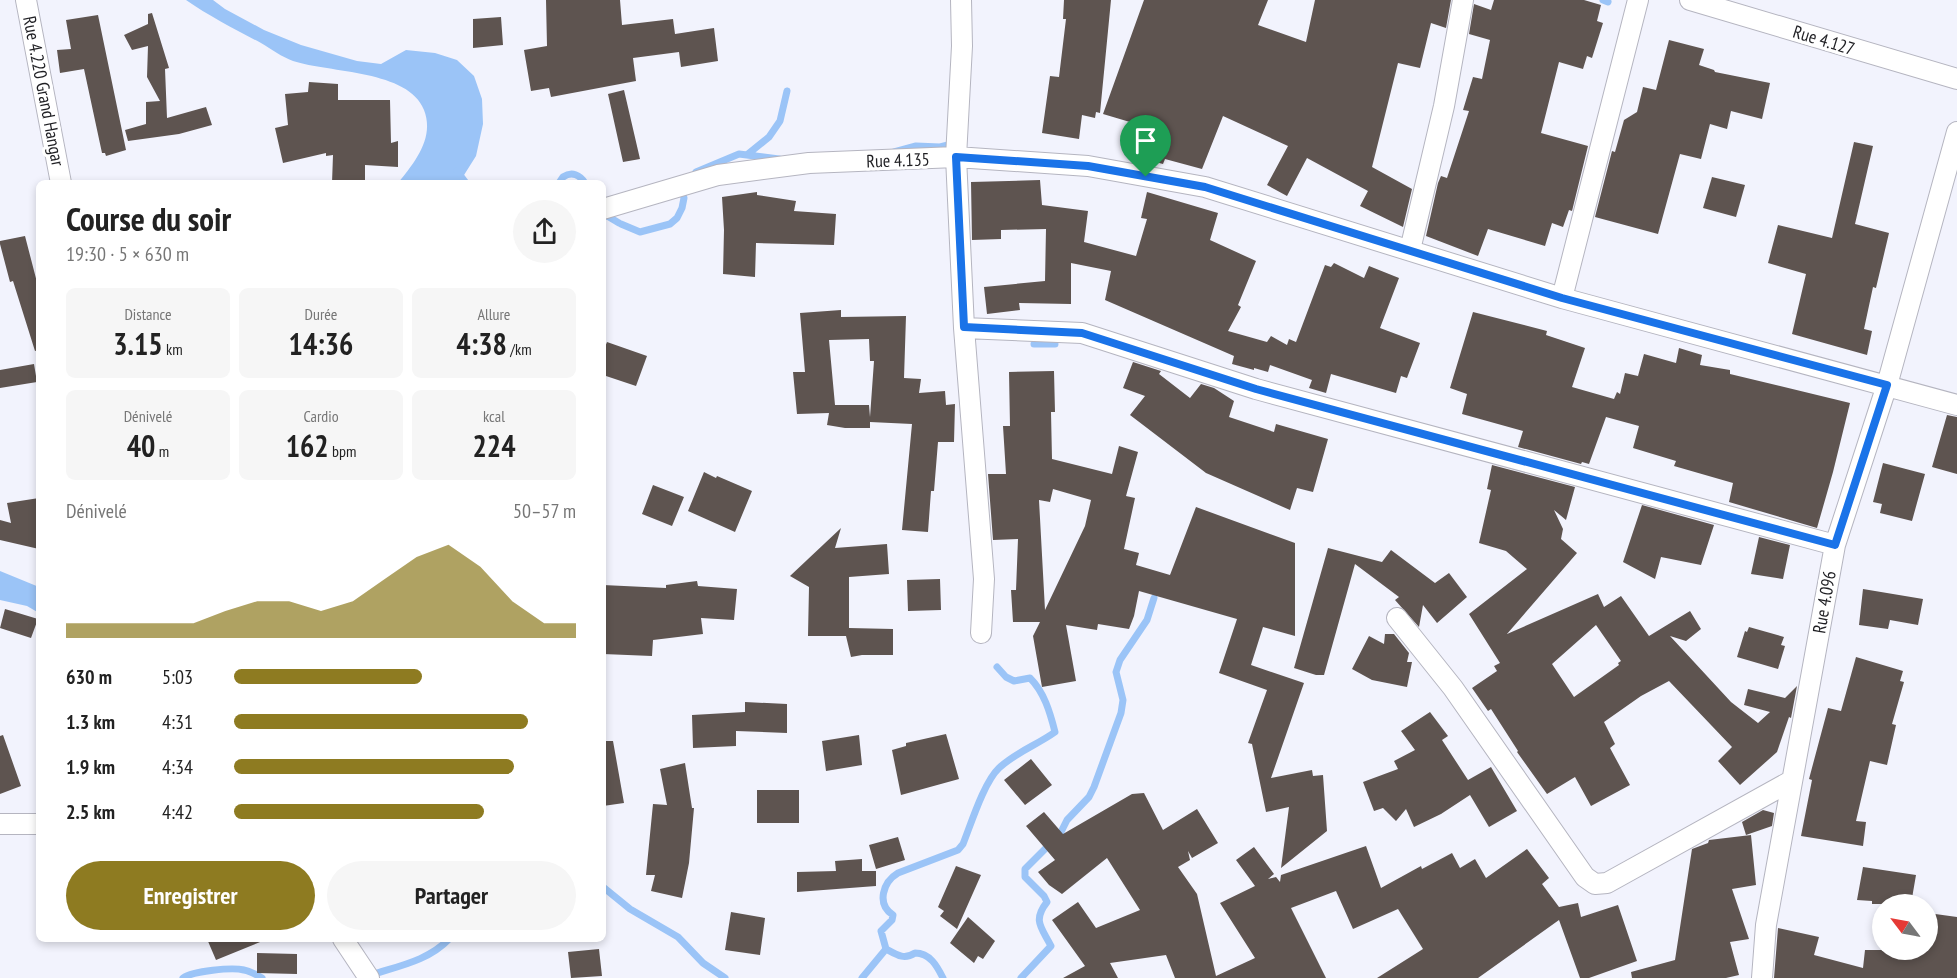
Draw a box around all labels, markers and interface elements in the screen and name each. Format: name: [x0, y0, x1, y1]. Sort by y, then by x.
street label: Rue 4.220 Grand Hangar: [18, 14, 70, 168]
street label: Rue 4.127: [1790, 20, 1858, 60]
pin: [1120, 115, 1171, 177]
icon: arrive: [1129, 124, 1162, 157]
street label: Rue 4.135: [866, 147, 930, 173]
text: Course du soir: [66, 197, 231, 240]
button: share: [513, 200, 576, 263]
text: 19:30 · 5 × 630 m: [66, 241, 189, 267]
text: Distance: [124, 304, 172, 324]
text: Durée: [305, 304, 337, 324]
text: Allure: [478, 304, 510, 324]
text: 3.15: [113, 324, 163, 363]
text: 14:36: [289, 324, 353, 363]
text: 4:38: [456, 324, 507, 363]
text: km: [163, 339, 183, 359]
text: /km: [507, 339, 532, 359]
text: Dénivelé: [124, 406, 172, 426]
text: Cardio: [303, 406, 339, 426]
text: kcal: [483, 406, 505, 426]
text: 40: [127, 426, 155, 465]
text: 162: [286, 426, 329, 465]
text: 224: [472, 426, 516, 465]
text: m: [155, 441, 169, 461]
text: bpm: [329, 441, 356, 461]
text: Dénivelé: [66, 498, 127, 524]
text: 50–57 m: [513, 498, 576, 524]
street label: Rue 4.096: [1807, 569, 1841, 635]
text: 630 m: [66, 664, 112, 690]
text: 5:03: [162, 664, 193, 690]
text: 1.3 km: [66, 709, 115, 735]
text: 4:31: [162, 709, 193, 735]
text: 1.9 km: [66, 754, 115, 780]
text: 4:34: [162, 754, 193, 780]
text: 2.5 km: [66, 799, 115, 825]
text: 4:42: [162, 799, 193, 825]
button: Enregistrer: [66, 861, 315, 930]
button: Partager: [327, 861, 576, 930]
north arrow: [1872, 894, 1938, 960]
map controls: [1872, 894, 1938, 960]

